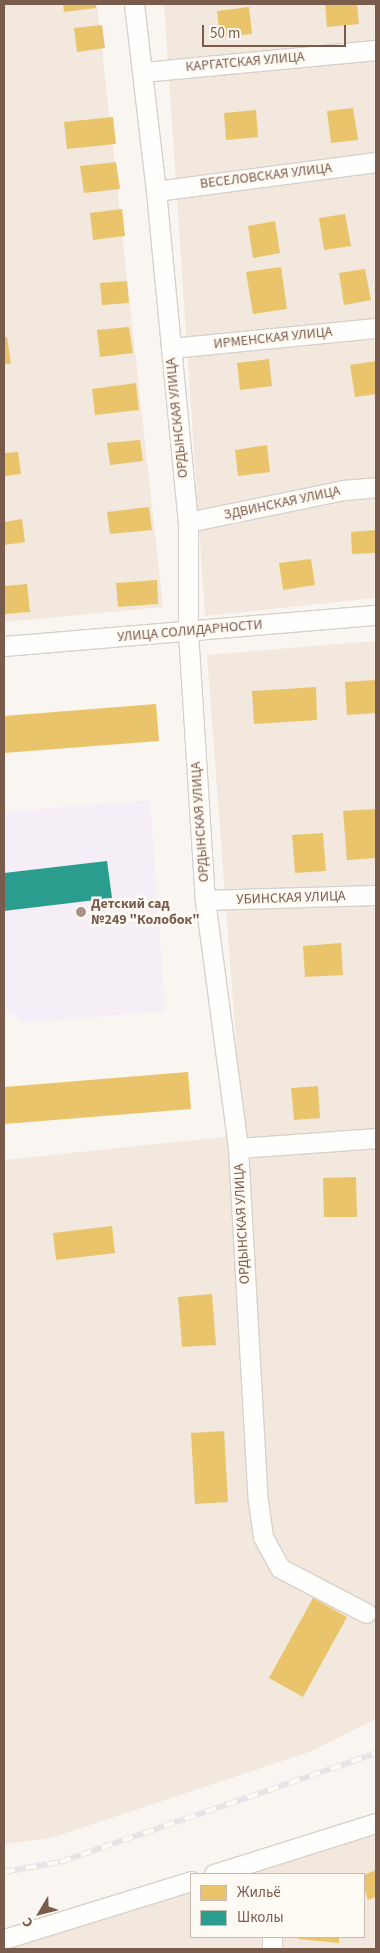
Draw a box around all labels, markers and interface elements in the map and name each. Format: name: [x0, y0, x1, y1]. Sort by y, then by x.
scale bar: [205, 15, 349, 47]
text: 50 m: [210, 23, 240, 44]
street label: КАРГАТСКАЯ УЛИЦА: [185, 48, 305, 76]
street label: ВЕСЕЛОВСКАЯ УЛИЦА: [199, 160, 333, 192]
street label: ИРМЕНСКАЯ УЛИЦА: [213, 323, 333, 353]
street label: ОРДЫНСКАЯ УЛИЦА: [162, 357, 192, 479]
street label: ЗДВИНСКАЯ УЛИЦА: [222, 482, 342, 524]
street label: УЛИЦА СОЛИДАРНОСТИ: [117, 616, 263, 646]
street label: ОРДЫНСКАЯ УЛИЦА: [187, 761, 213, 883]
street label: УБИНСКАЯ УЛИЦА: [236, 888, 346, 908]
place label: Детский сад №249 "Колобок": [91, 896, 200, 929]
marker: Детский сад №249 "Колобок": [75, 906, 87, 918]
street label: ОРДЫНСКАЯ УЛИЦА: [230, 1163, 254, 1285]
legend: [190, 1873, 365, 1938]
text: Жильё: [237, 1882, 281, 1903]
north arrow: [15, 1888, 65, 1938]
text: Школы: [237, 1907, 284, 1928]
text: С: [18, 1913, 38, 1931]

